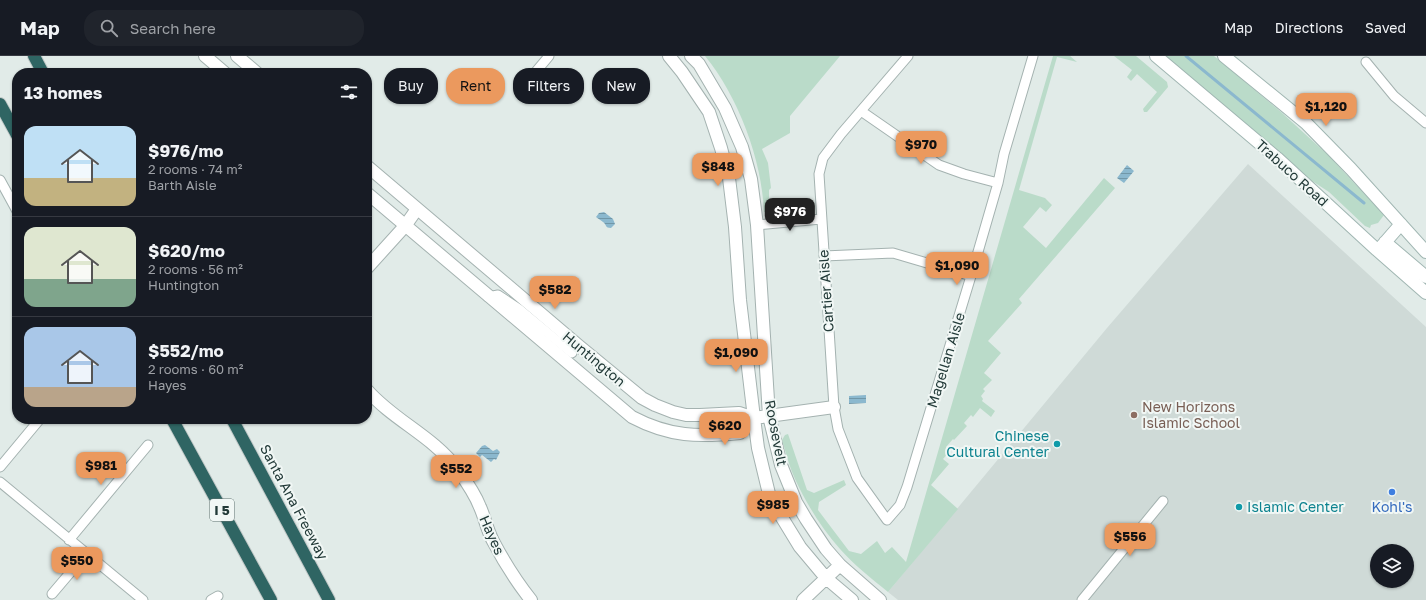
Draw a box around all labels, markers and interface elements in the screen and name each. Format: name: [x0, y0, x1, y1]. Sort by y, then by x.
search box: [84, 10, 364, 46]
text: Map: [20, 16, 60, 39]
icon: search: [98, 17, 120, 39]
text: Search here: [130, 19, 216, 37]
text: Map: [1224, 19, 1253, 36]
text: Directions: [1275, 19, 1343, 36]
text: Saved: [1365, 19, 1406, 36]
chip: Buy: [384, 68, 438, 104]
chip: Rent: [446, 68, 505, 104]
chip: Filters: [513, 68, 584, 104]
chip: New: [592, 68, 650, 104]
icon: filters: [338, 81, 360, 103]
text: 13 homes: [24, 82, 102, 103]
pin: $1,120: [1293, 93, 1359, 127]
text: $1,120: [1305, 98, 1347, 114]
pin: $970: [897, 131, 945, 165]
text: $970: [905, 136, 937, 152]
street label: Trabuco Road: [1253, 136, 1332, 210]
text: $976/mo: [148, 140, 223, 161]
icon: home: [56, 142, 104, 190]
pin: $848: [694, 153, 742, 187]
text: $848: [701, 158, 735, 174]
text: 2 rooms · 74 m²: [148, 161, 242, 177]
text: Barth Aisle: [148, 177, 216, 193]
pin: $976: [766, 198, 814, 232]
text: $976: [774, 203, 806, 219]
text: $620/mo: [148, 240, 225, 261]
icon: home: [56, 243, 104, 291]
street label: Cartier Aisle: [814, 249, 837, 333]
pin: $1,090: [924, 252, 990, 286]
text: $1,090: [935, 257, 979, 273]
text: 2 rooms · 56 m²: [148, 261, 243, 277]
pin: $582: [531, 276, 579, 310]
text: Huntington: [148, 277, 219, 293]
text: $582: [539, 281, 571, 297]
street label: Magellan Aisle: [923, 310, 968, 410]
street label: Huntington: [559, 327, 629, 390]
pin: $1,090: [703, 339, 769, 373]
text: $552/mo: [148, 340, 224, 361]
icon: home: [56, 343, 104, 391]
text: $1,090: [714, 344, 758, 360]
text: 2 rooms · 60 m²: [148, 361, 244, 377]
text: Hayes: [148, 377, 186, 393]
street label: Roosevelt: [762, 398, 791, 467]
place label: New Horizons Islamic School: [1142, 398, 1240, 431]
marker: New Horizons Islamic School: [1129, 410, 1139, 420]
pin: $620: [701, 412, 749, 446]
text: $620: [708, 417, 742, 433]
place label: Chinese Cultural Center: [946, 427, 1050, 460]
marker: Chinese Cultural Center: [1052, 439, 1062, 449]
street label: Santa Ana Freeway: [257, 441, 332, 562]
pin: $981: [77, 452, 125, 486]
pin: $552: [432, 455, 480, 489]
text: $981: [85, 457, 117, 473]
text: $552: [440, 460, 472, 476]
marker: Kohl's: [1387, 487, 1397, 497]
pin: $985: [749, 491, 797, 525]
text: $985: [756, 496, 790, 512]
place label: Islamic Center: [1247, 498, 1344, 515]
place label: Kohl's: [1372, 498, 1412, 515]
road number: I 5: [210, 499, 234, 521]
marker: Islamic Center: [1234, 502, 1244, 512]
street label: Hayes: [476, 512, 509, 557]
pin: $556: [1106, 523, 1154, 557]
text: $556: [1114, 528, 1146, 544]
map controls: [1370, 544, 1414, 588]
button: layers: [1370, 544, 1414, 588]
pin: $550: [53, 547, 101, 581]
text: $550: [60, 552, 94, 568]

